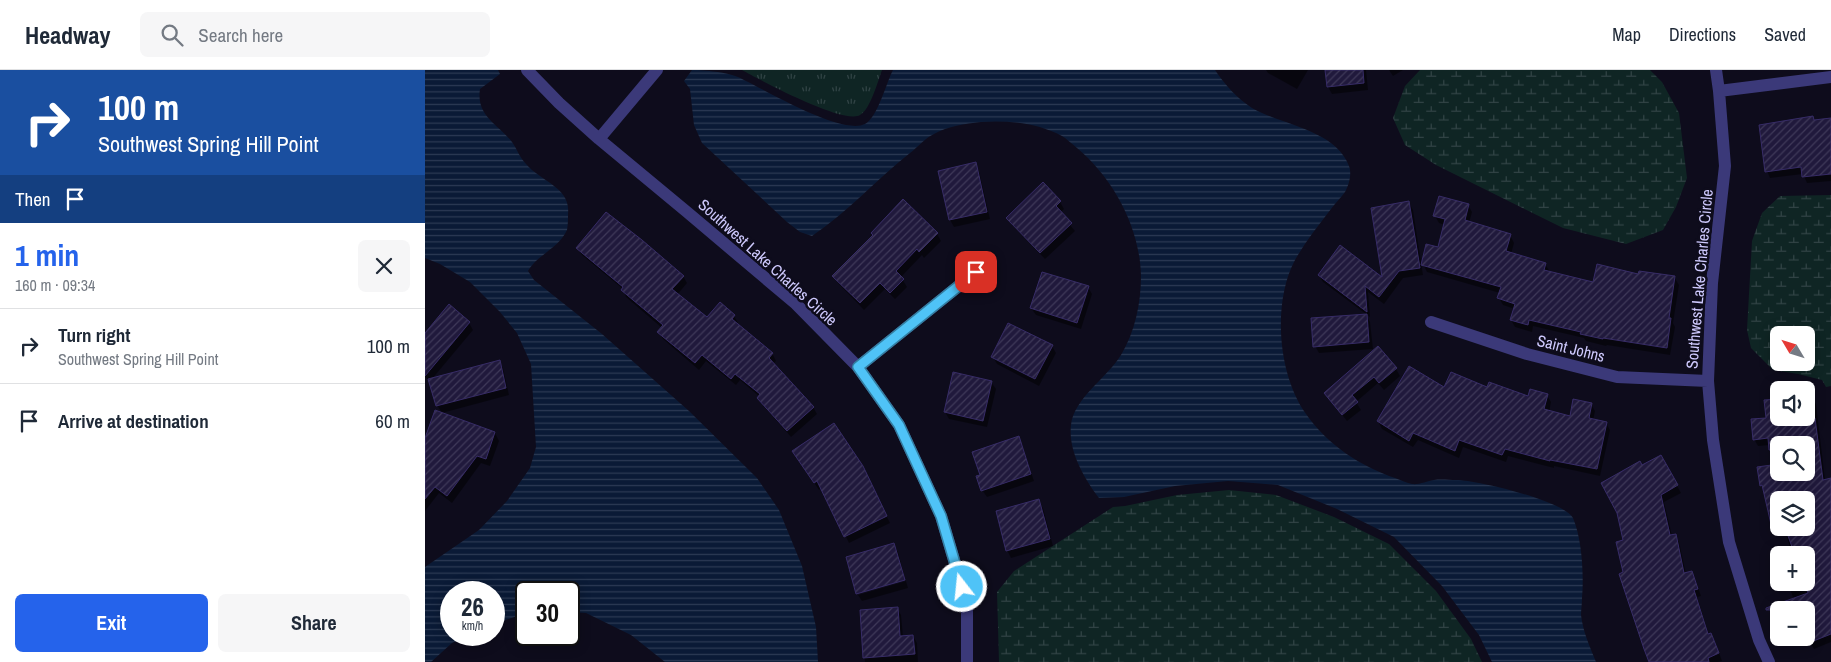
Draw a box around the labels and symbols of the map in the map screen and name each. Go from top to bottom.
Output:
street label: Southwest Lake Charles Circle [1680,188,1718,370]
street label: Southwest Lake Charles Circle [694,194,842,330]
pin [955,251,997,293]
north arrow [1770,326,1815,371]
street label: Saint Johns [1535,329,1607,367]
position arrow [935,560,987,612]
speed limit sign: 30 [515,581,580,646]

